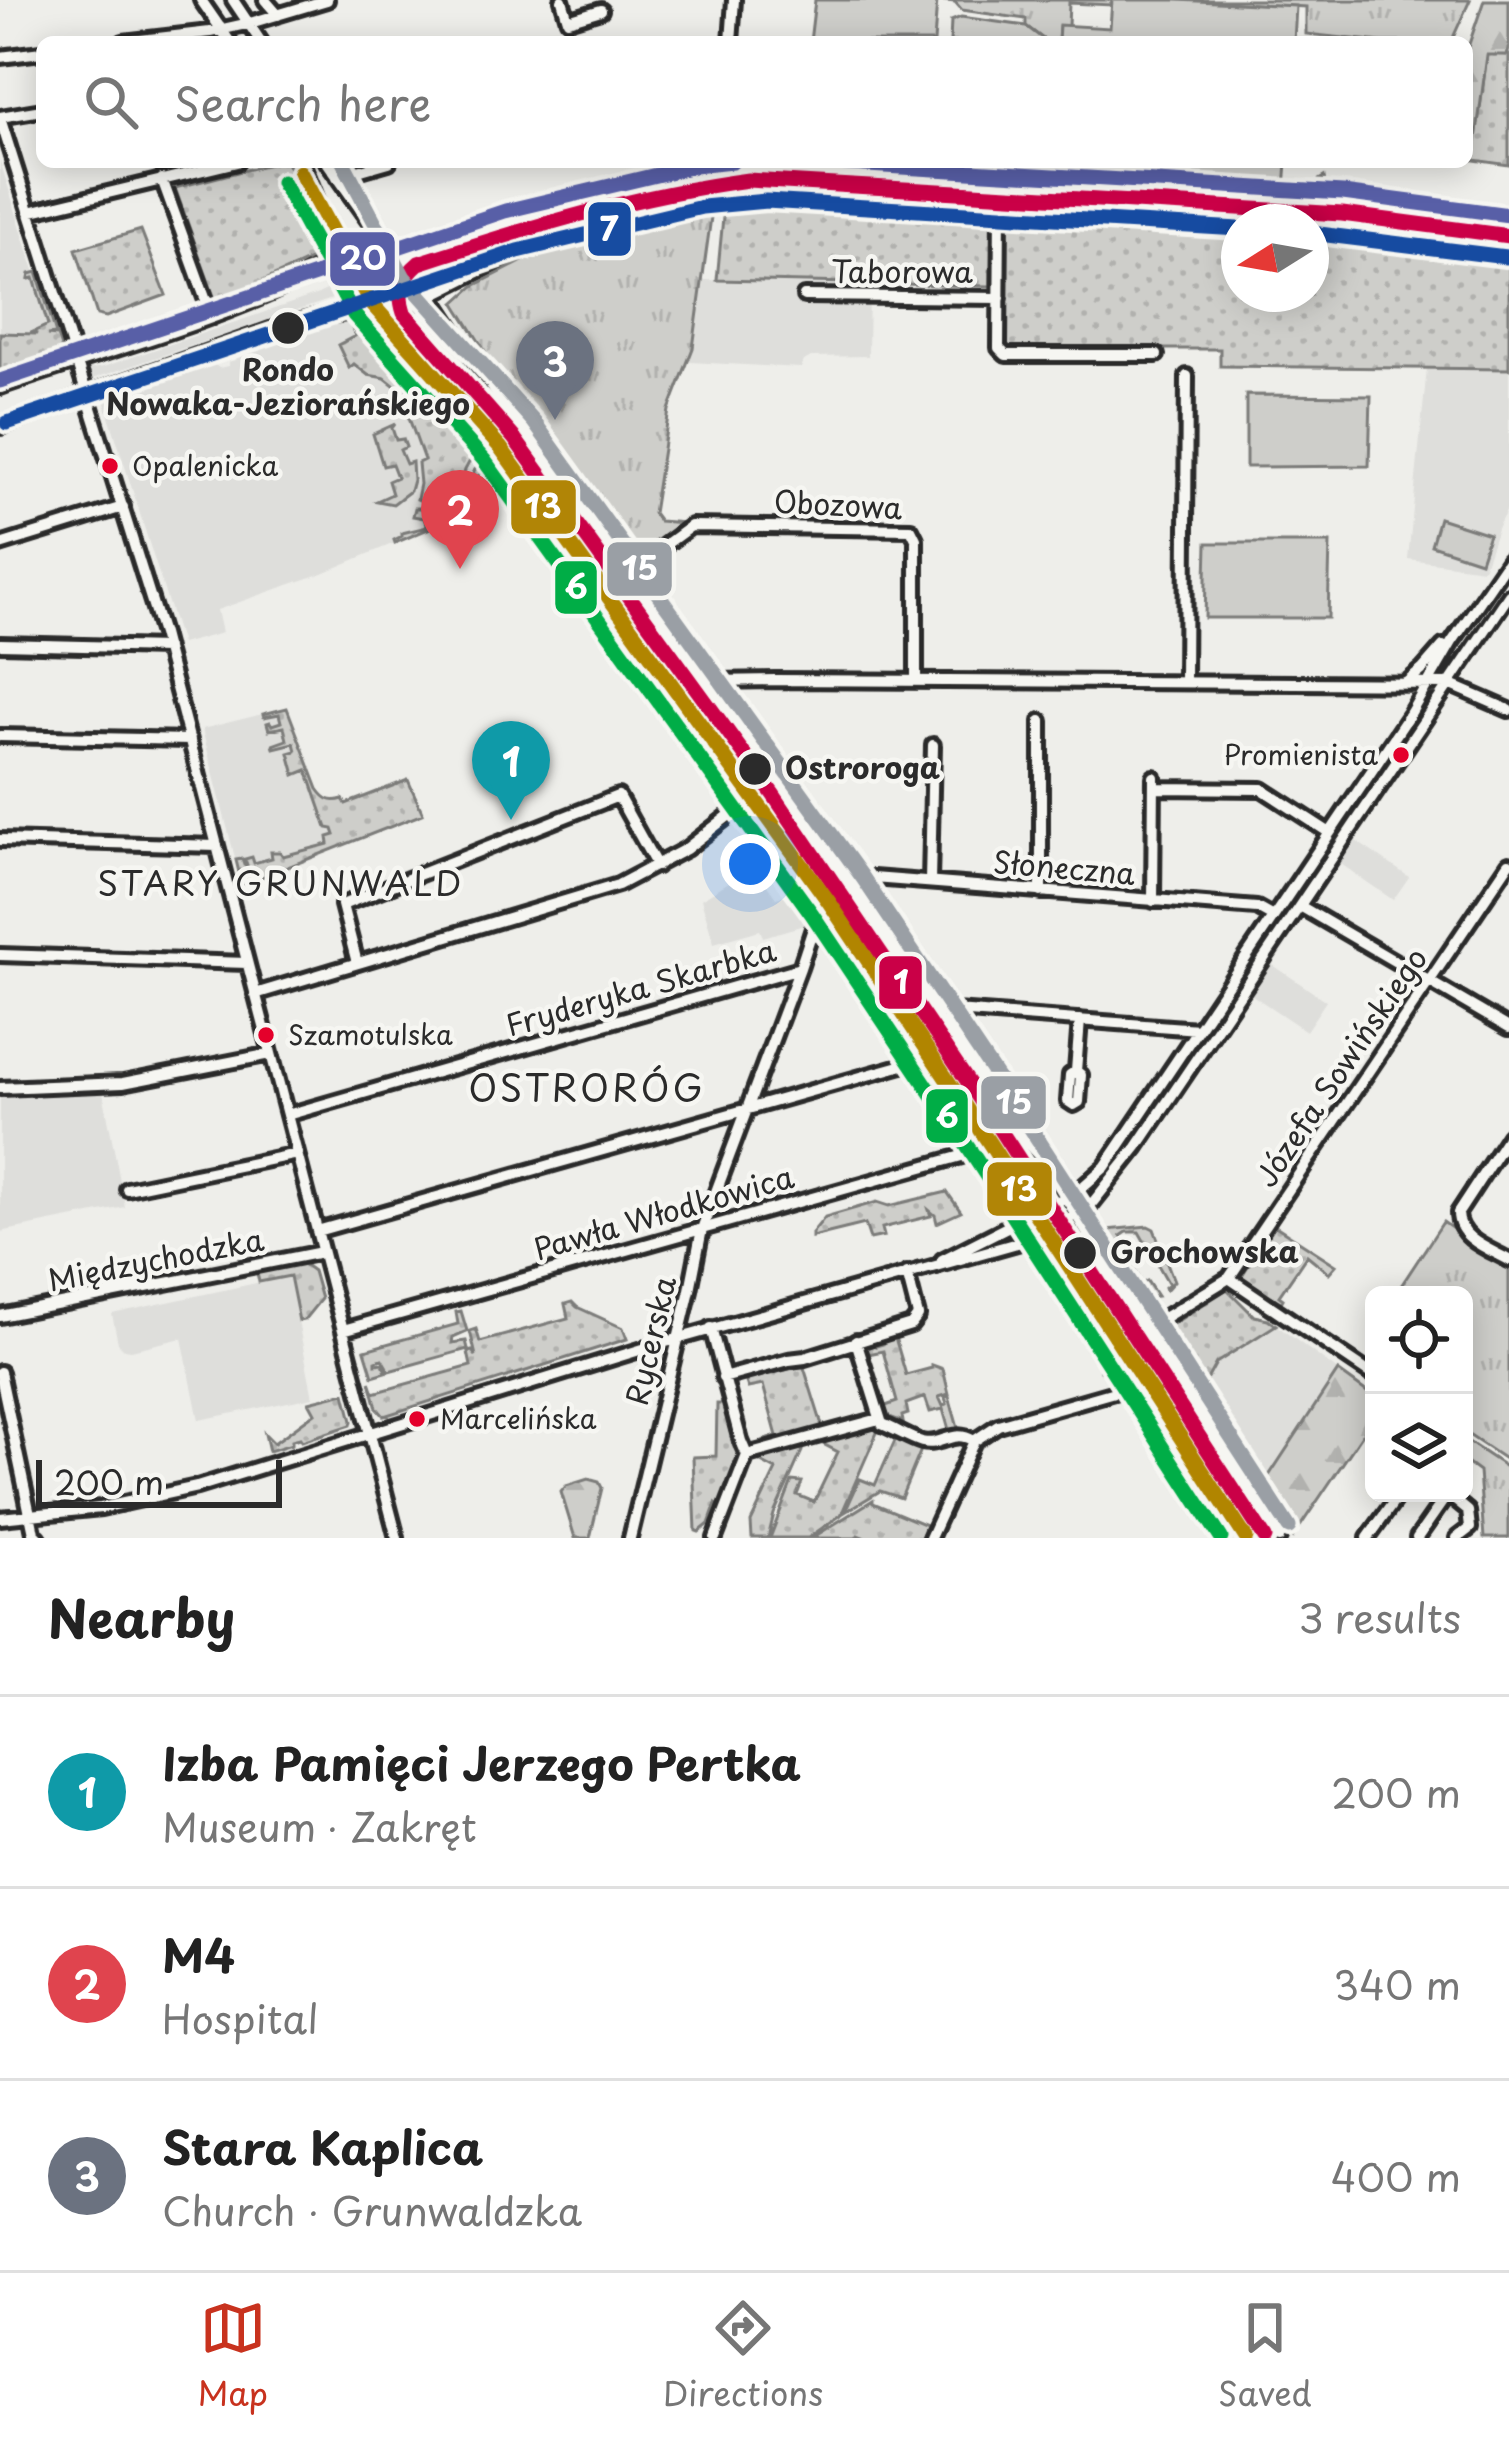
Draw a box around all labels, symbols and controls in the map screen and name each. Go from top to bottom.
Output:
search box [36,36,1473,168]
text: Search here [174,68,431,136]
icon: search [78,69,144,135]
line badge: 7 [586,200,633,258]
text: 7 [600,202,619,252]
north arrow [1221,204,1329,312]
line badge: 20 [328,230,397,288]
text: 20 [339,231,387,281]
street label: Taborowa [831,248,973,293]
marker: Rondo Nowaka-Jeziorańskiego [269,309,307,347]
pin: 3 [516,321,594,420]
place label: Rondo Nowaka-Jeziorańskiego [106,346,470,425]
place label: Opalenicka [132,444,278,485]
marker: Opalenicka [99,455,121,477]
pin: 2 [421,470,499,569]
line badge: 13 [509,478,578,536]
street label: Obozowa [773,478,904,529]
text: 13 [524,479,562,529]
line badge: 15 [605,540,674,598]
text: 15 [622,541,658,591]
line badge: 6 [553,559,599,616]
text: 6 [564,560,588,610]
pin: 1 [472,721,550,820]
place label: Promienista [1224,733,1378,774]
place label: Ostroroga [785,744,941,789]
marker: Promienista [1390,744,1412,766]
marker: Ostroroga [736,750,774,788]
your location [720,834,780,894]
street label: Słoneczna [991,838,1137,895]
district label: STARY GRUNWALD [98,857,464,907]
street label: Fryderyka Skarbka [500,926,781,1047]
street label: Józefa Sowińskiego [1243,938,1437,1195]
line badge: 1 [877,954,924,1011]
text: 1 [893,955,909,1005]
place label: Szamotulska [288,1013,453,1054]
marker: Szamotulska [255,1024,277,1046]
district label: OSTRORÓG [468,1060,706,1114]
line badge: 15 [979,1074,1048,1131]
text: 15 [996,1075,1032,1125]
line badge: 6 [924,1087,970,1145]
text: 6 [935,1089,959,1139]
street label: Pawła Włodkowica [528,1153,799,1270]
line badge: 13 [985,1160,1054,1218]
text: 13 [1000,1162,1038,1212]
street label: Międzychodzka [44,1216,268,1302]
place label: Grochowska [1110,1228,1300,1273]
marker: Grochowska [1061,1234,1099,1272]
street label: Rycerska [613,1271,686,1410]
map controls [1365,1286,1473,1502]
button: locate [1365,1286,1473,1394]
button: layers [1365,1394,1473,1502]
place label: Marcelińska [440,1397,597,1438]
marker: Marcelińska [406,1408,428,1430]
scale bar [36,1454,282,1507]
text: 200 m [54,1456,164,1506]
text: Nearby [48,1578,235,1655]
text: 3 results [1298,1587,1461,1646]
text: Izba Pamięci Jerzego Pertka [162,1728,801,1796]
text: 1 [78,1762,96,1821]
text: 200 m [1331,1762,1461,1821]
text: Museum · Zakręt [162,1796,477,1855]
text: M4 [162,1920,235,1988]
text: 2 [73,1954,101,2013]
text: 340 m [1333,1954,1461,2013]
text: Hospital [162,1988,319,2047]
text: Stara Kaplica [162,2112,483,2180]
text: 3 [74,2146,100,2205]
text: 400 m [1331,2146,1461,2205]
text: Church · Grunwaldzka [162,2180,582,2239]
tab: Map [197,2295,268,2417]
tab: Directions [663,2295,823,2417]
tab: Saved [1218,2295,1312,2417]

